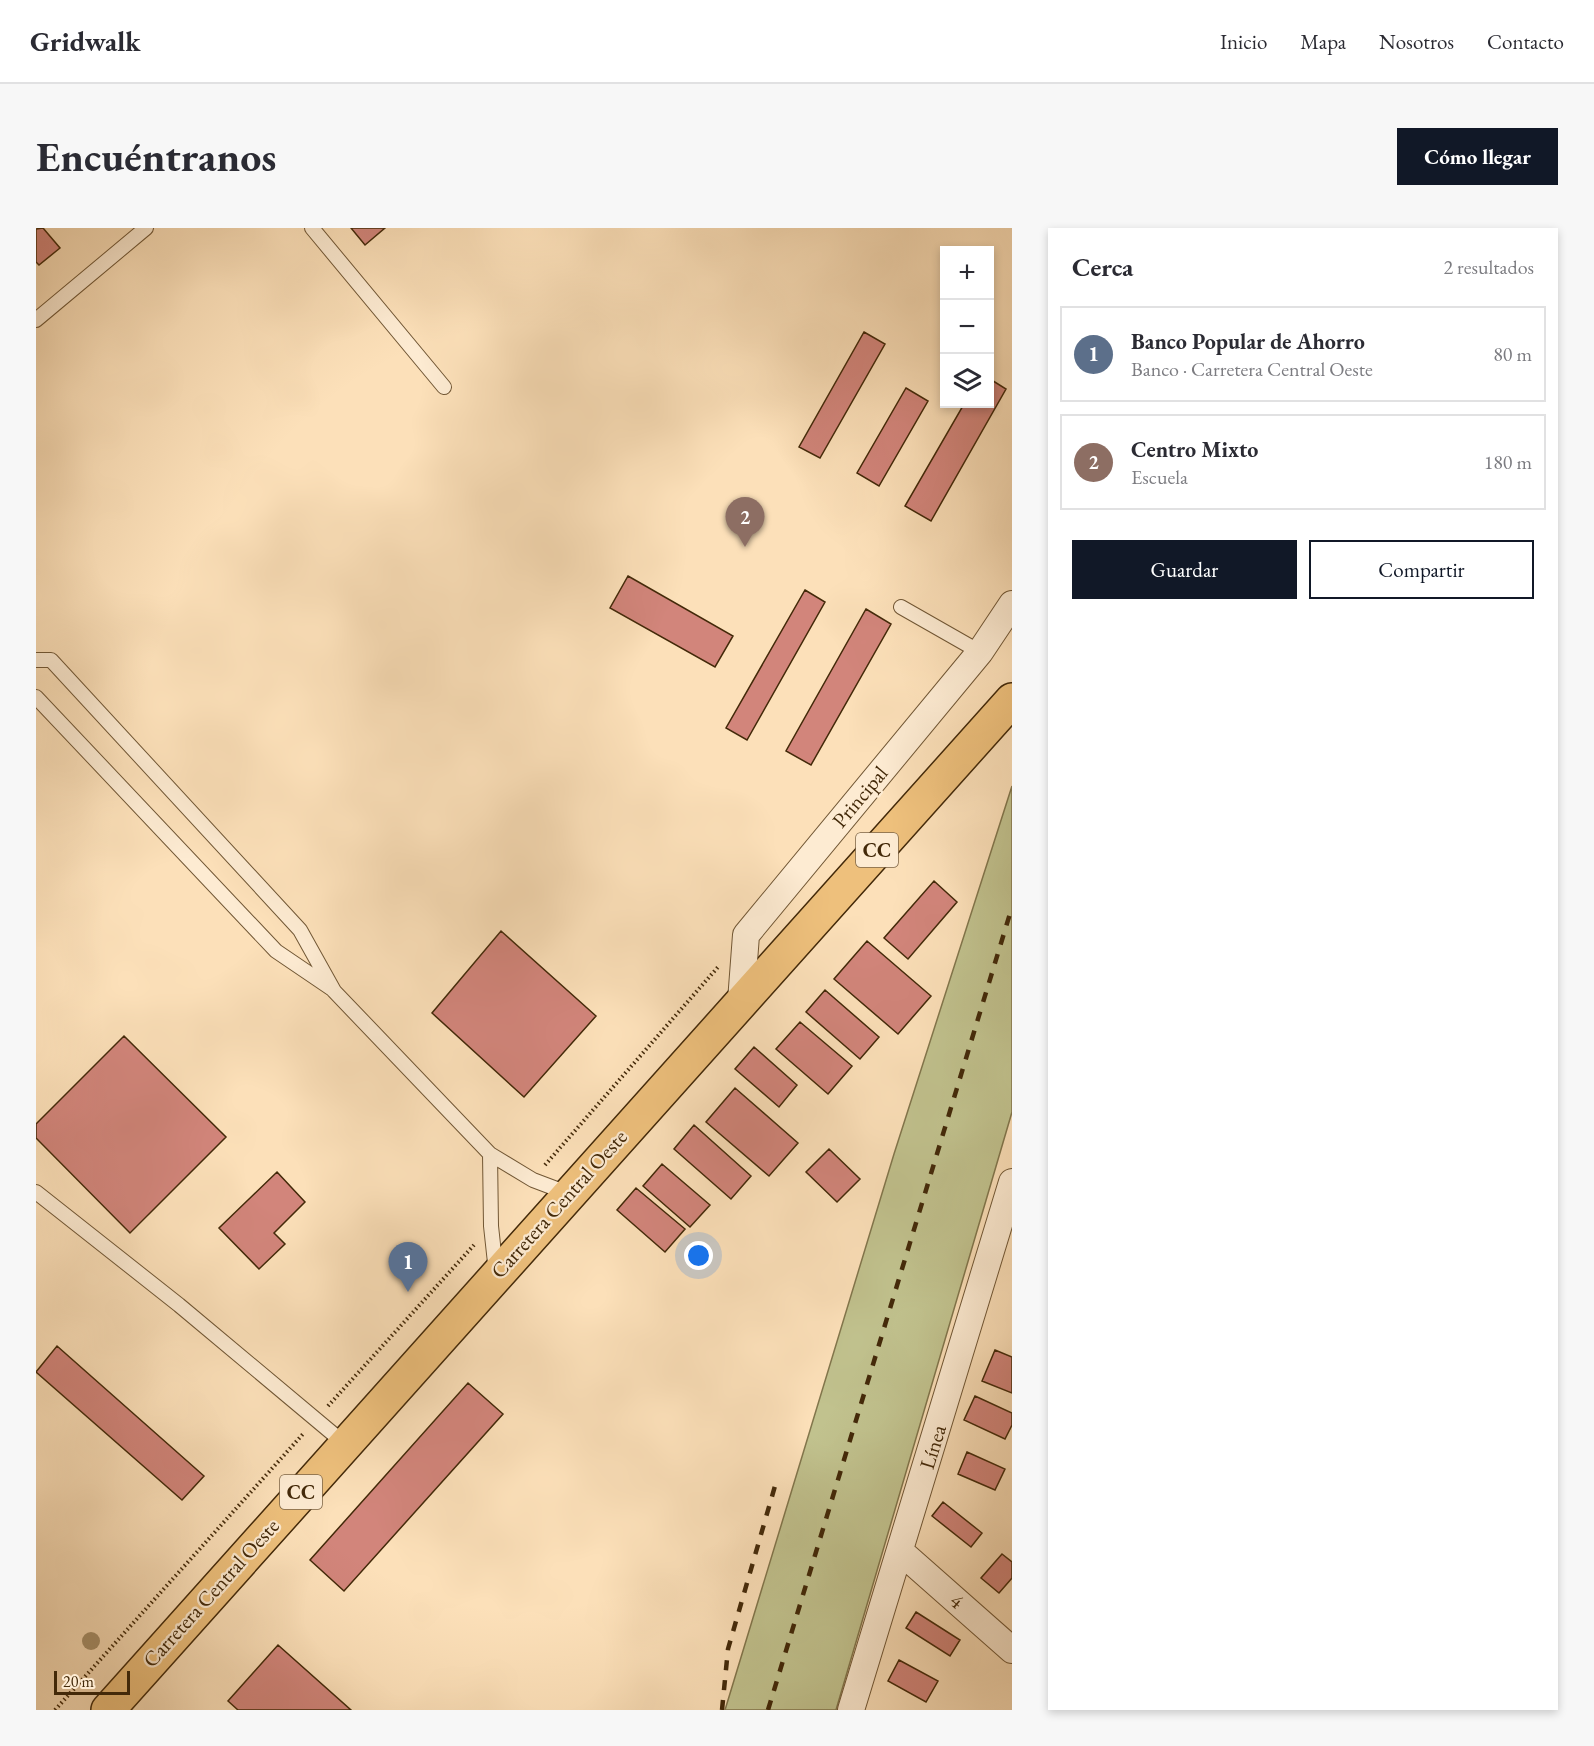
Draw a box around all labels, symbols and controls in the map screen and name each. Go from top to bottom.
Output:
text: Gridwalk [30,23,141,59]
text: Inicio [1220,28,1267,55]
text: Mapa [1300,28,1346,55]
text: Nosotros [1379,28,1454,55]
text: Contacto [1487,28,1564,55]
button: Cómo llegar [1397,128,1558,185]
text: Encuéntranos [36,129,276,184]
map controls [940,246,994,408]
button: + [940,246,994,300]
text: Cerca [1072,250,1133,284]
text: 2 resultados [1443,254,1534,280]
button: − [940,300,994,354]
text: Banco Popular de Ahorro [1131,327,1365,356]
text: 1 [1088,341,1099,367]
text: 80 m [1493,341,1532,367]
button: layers [940,354,994,408]
text: Banco · Carretera Central Oeste [1131,356,1373,382]
text: Centro Mixto [1131,435,1258,464]
text: 2 [1088,449,1099,475]
text: 180 m [1484,449,1532,475]
text: Escuela [1131,464,1188,490]
pin: 2 [726,498,764,547]
button: Guardar [1072,540,1297,599]
button: Compartir [1309,540,1534,599]
street label: Principal [826,760,893,833]
road number: CC [856,833,898,867]
street label: Carretera Central Oeste [485,1124,633,1284]
your location [684,1241,713,1270]
pin: 1 [388,1242,428,1292]
street label: Línea [913,1421,952,1472]
road number: CC [280,1475,322,1509]
street label: Carretera Central Oeste [137,1513,285,1673]
street label: 4 [945,1587,971,1615]
scale bar [54,1668,130,1696]
text: 20 m [63,1671,94,1692]

